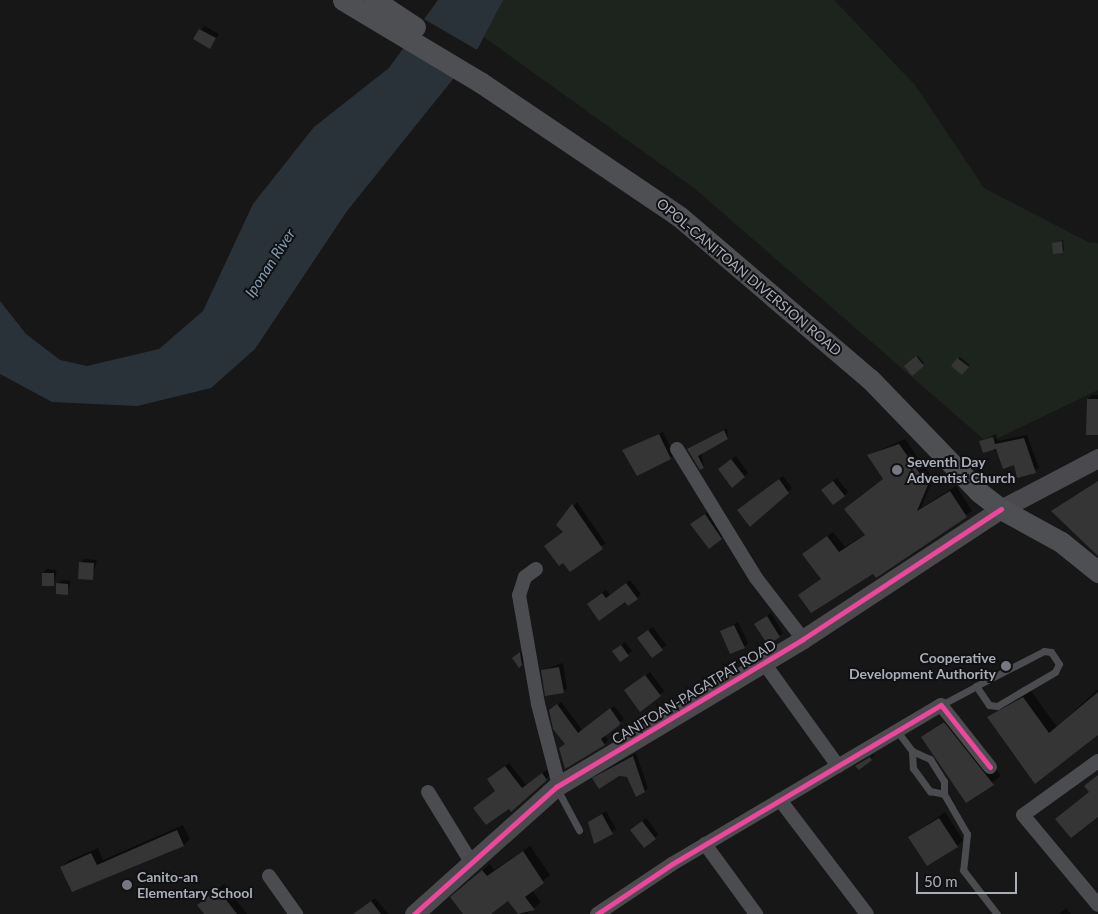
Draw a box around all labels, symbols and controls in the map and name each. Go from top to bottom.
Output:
street label: OPOL-CANITOAN DIVERSION ROAD [653,195,845,359]
water label: Iponan River [241,225,299,301]
place label: Seventh Day Adventist Church [907,454,1015,487]
marker: Seventh Day Adventist Church [891,464,903,476]
street label: CANITOAN-PAGATPAT ROAD [609,636,779,748]
place label: Cooperative Development Authority [848,650,996,682]
marker: Cooperative Development Authority [1000,660,1012,672]
scale bar [918,862,1019,894]
place label: Canito-an Elementary School [137,869,253,902]
text: 50 m [924,872,958,890]
marker: Canito-an Elementary School [121,879,133,891]

